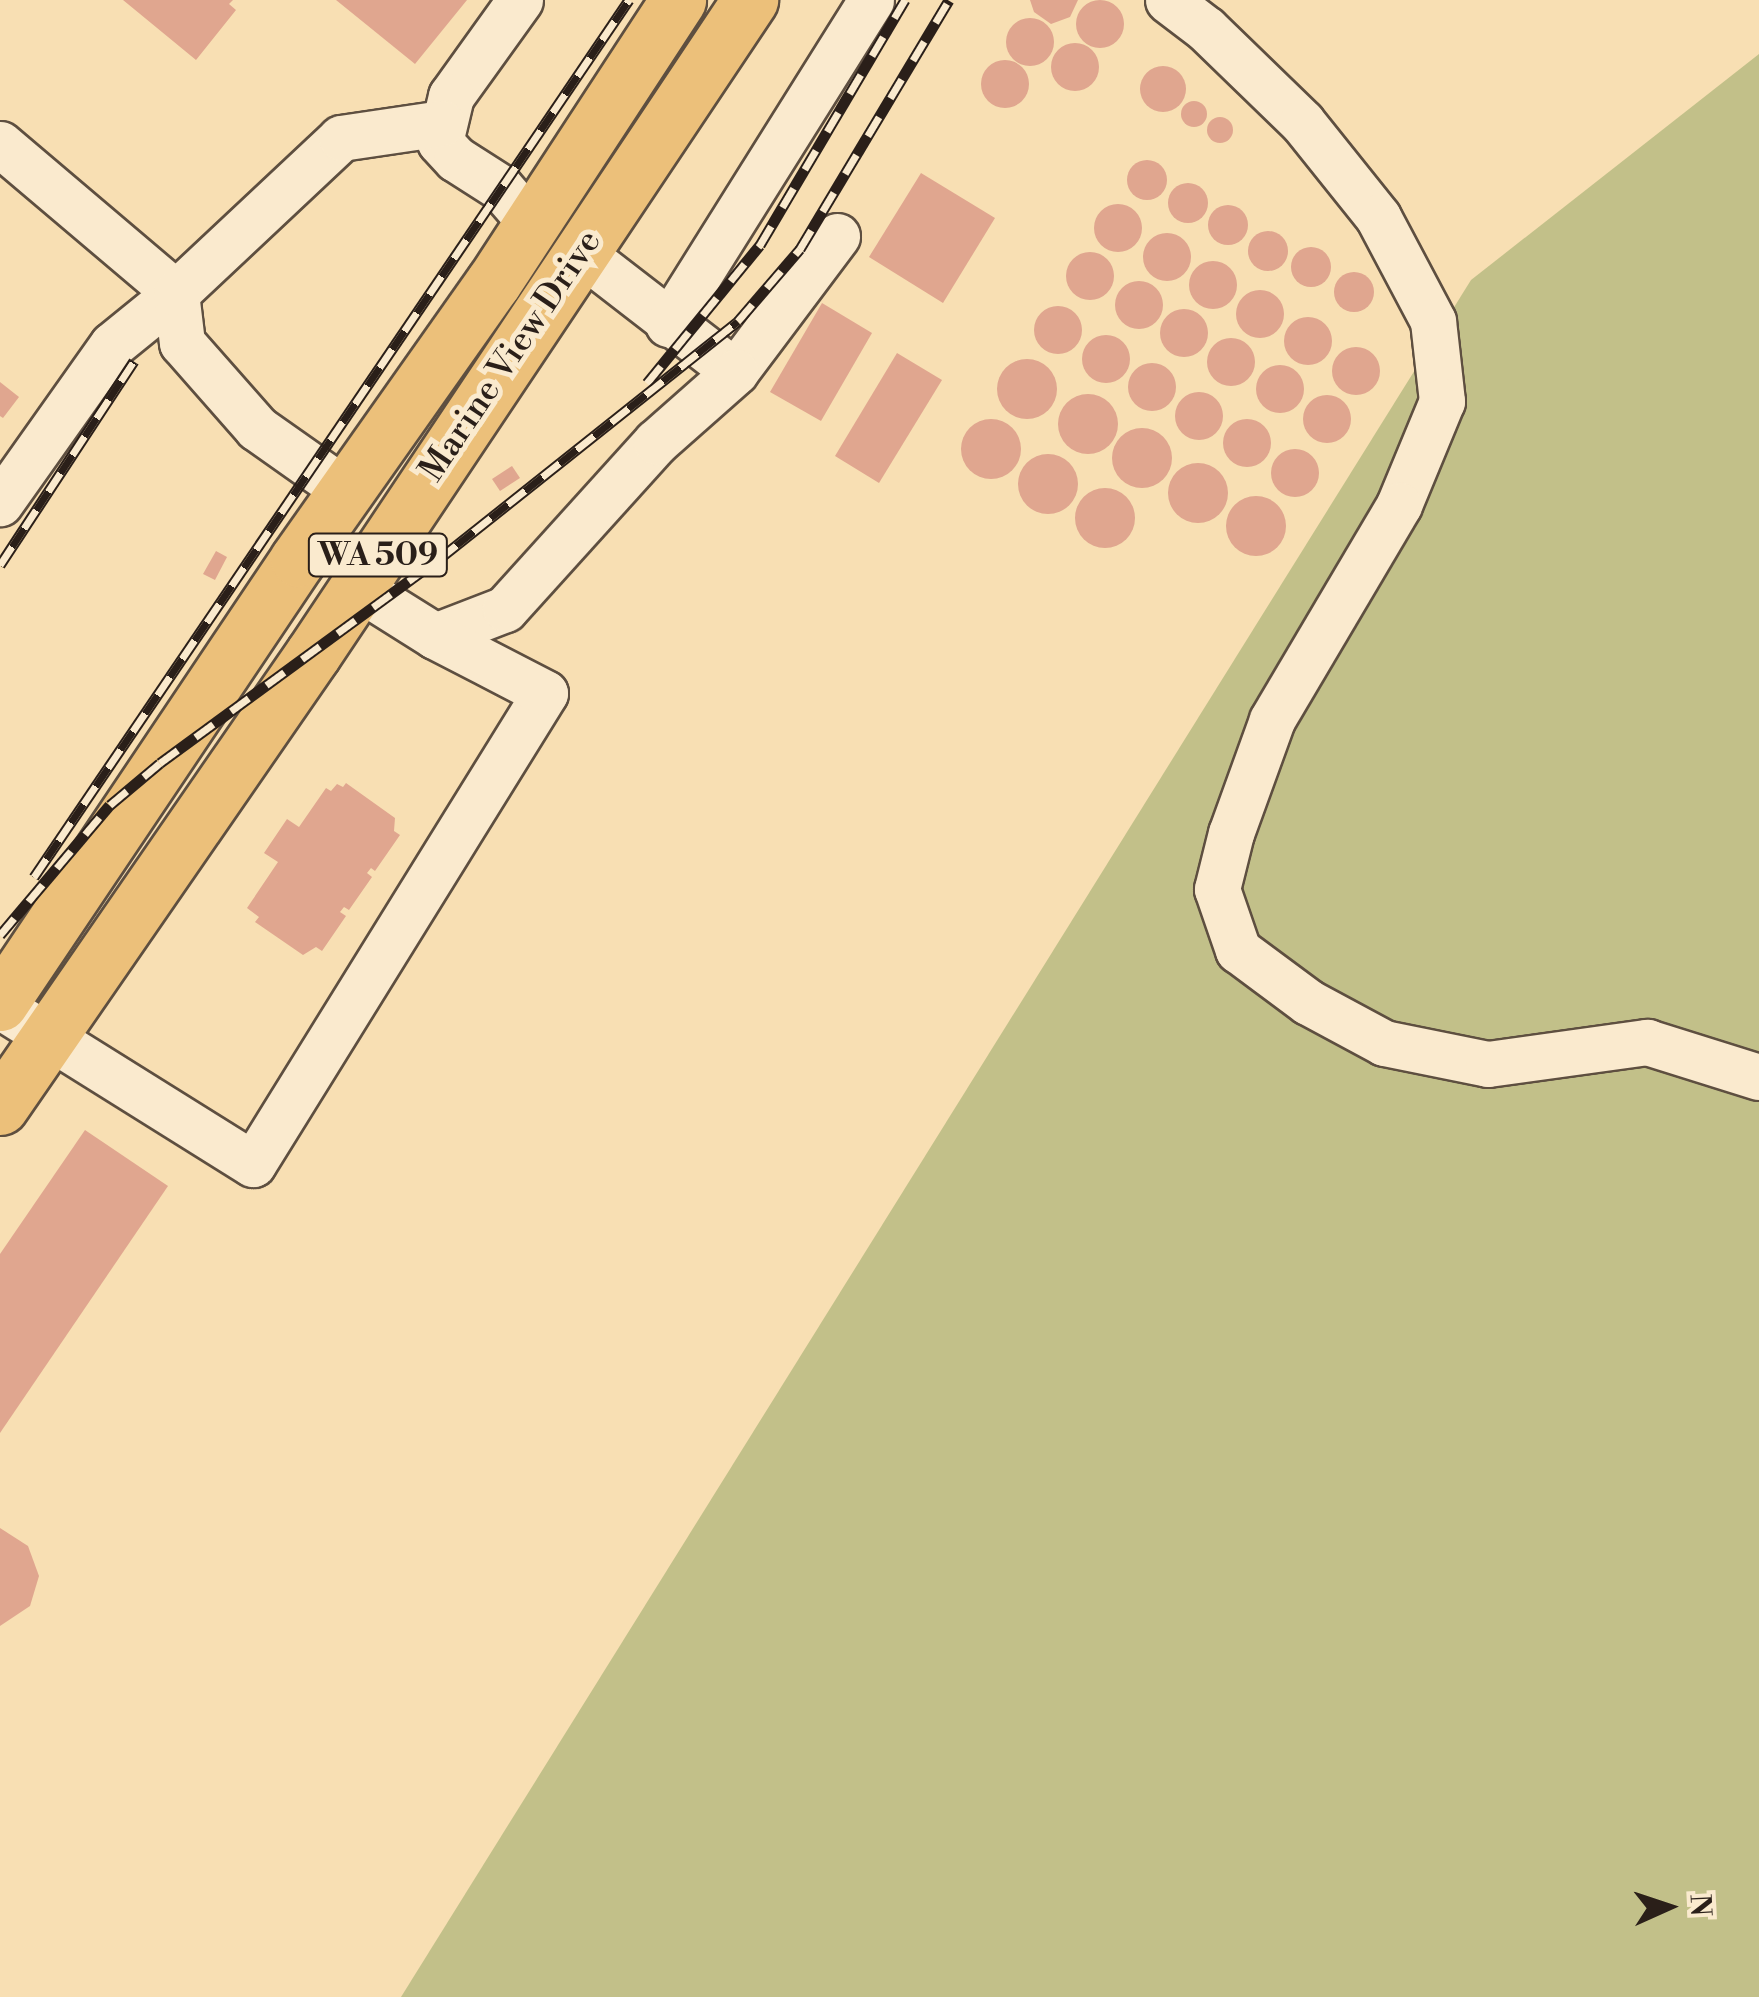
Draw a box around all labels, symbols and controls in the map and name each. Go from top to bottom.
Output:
street label: Marine View Drive [411,222,611,490]
road number: WA 509 [306,528,450,582]
north arrow [1619,1857,1719,1957]
text: N [1681,1893,1718,1917]

